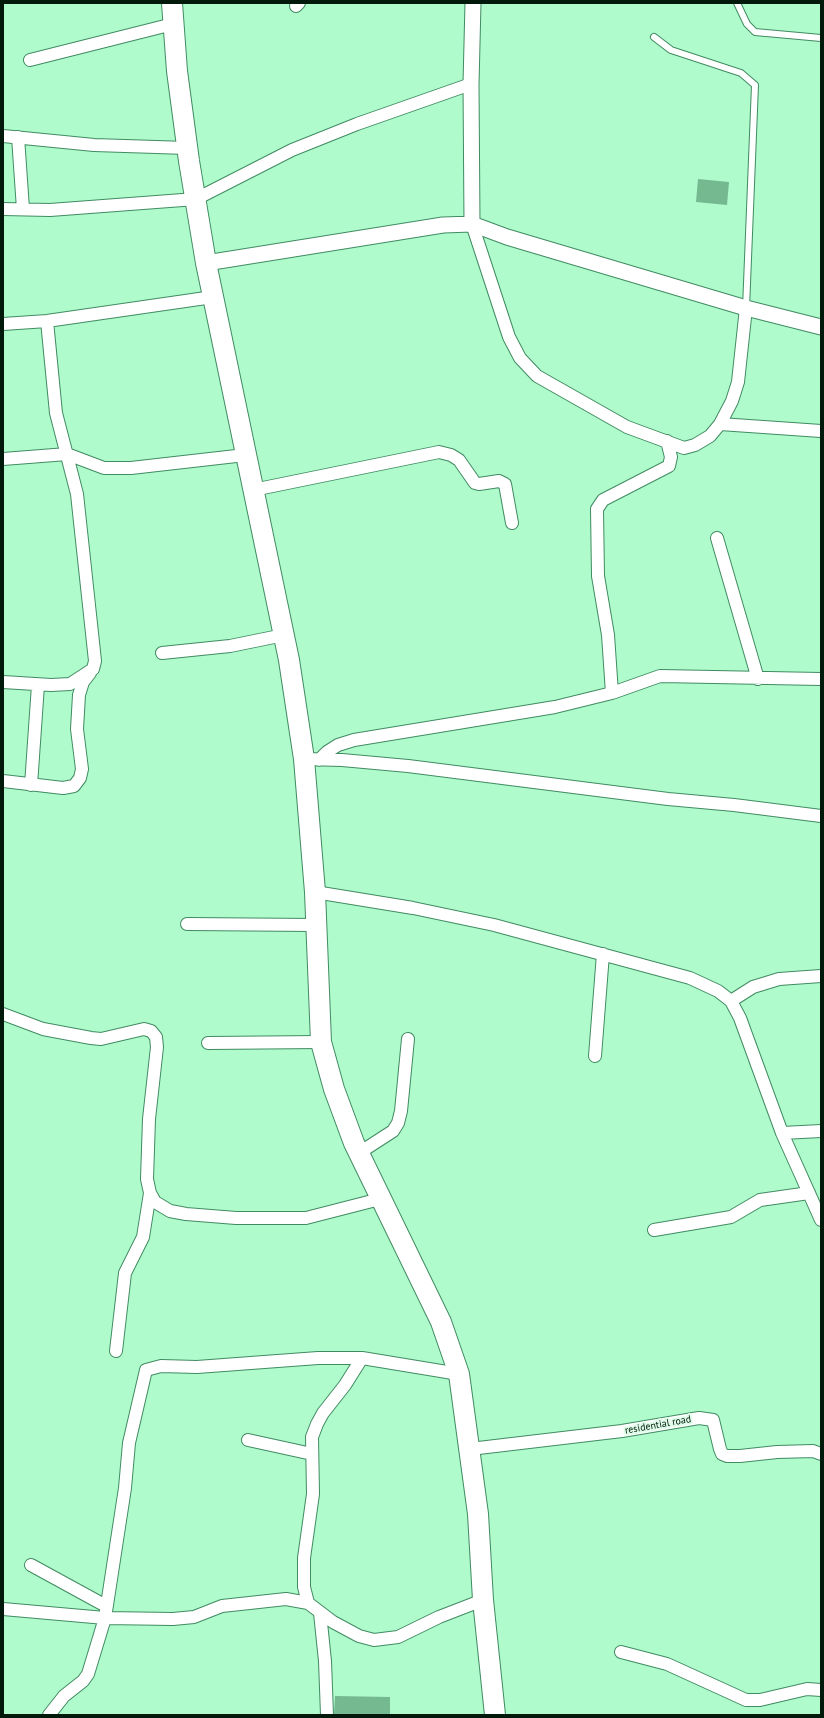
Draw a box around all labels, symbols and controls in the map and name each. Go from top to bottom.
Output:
street label: residential road [624,1413,692,1437]

